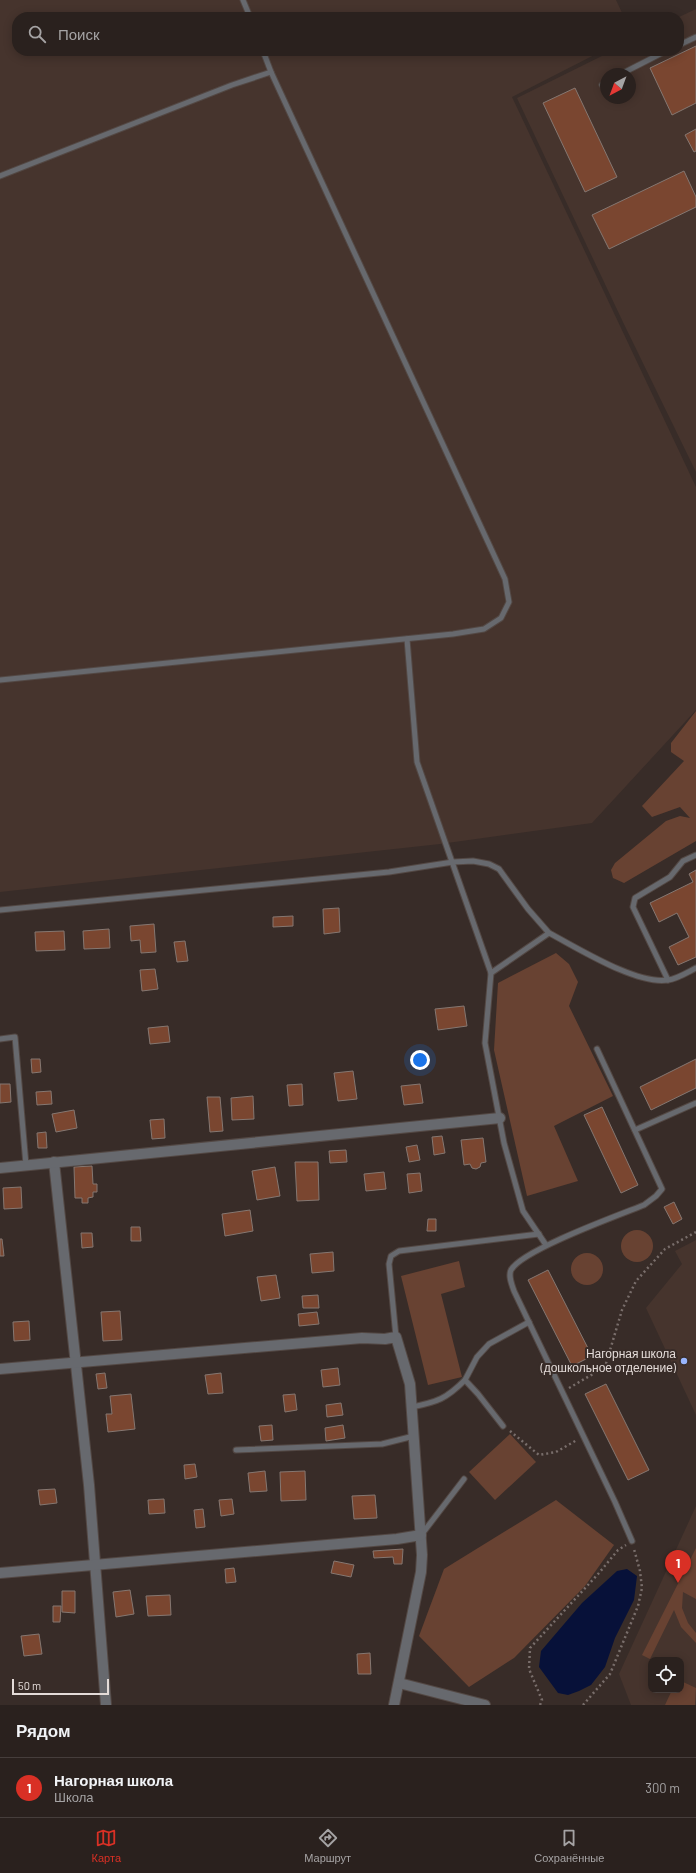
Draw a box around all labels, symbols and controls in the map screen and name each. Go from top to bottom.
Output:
search box [12,12,684,56]
icon: search [26,23,48,45]
text: Поиск [58,25,100,43]
north arrow [600,68,636,104]
your location [410,1050,430,1070]
place label: Нагорная школа (дошкольное отделение) [540,1346,677,1375]
marker: Нагорная школа (дошкольное отделение) [679,1356,689,1366]
pin: 1 [665,1550,691,1583]
map controls [648,1657,684,1693]
button: locate [648,1657,684,1693]
scale bar [12,1677,109,1696]
text: 50 m [18,1679,41,1692]
text: Рядом [16,1720,71,1740]
text: Нагорная школа [54,1771,173,1789]
text: 1 [27,1780,31,1796]
text: 300 m [645,1780,680,1796]
text: Школа [54,1789,94,1805]
tab: Карта [92,1827,121,1864]
tab: Маршрут [304,1827,351,1864]
tab: Сохранённые [534,1827,604,1864]

